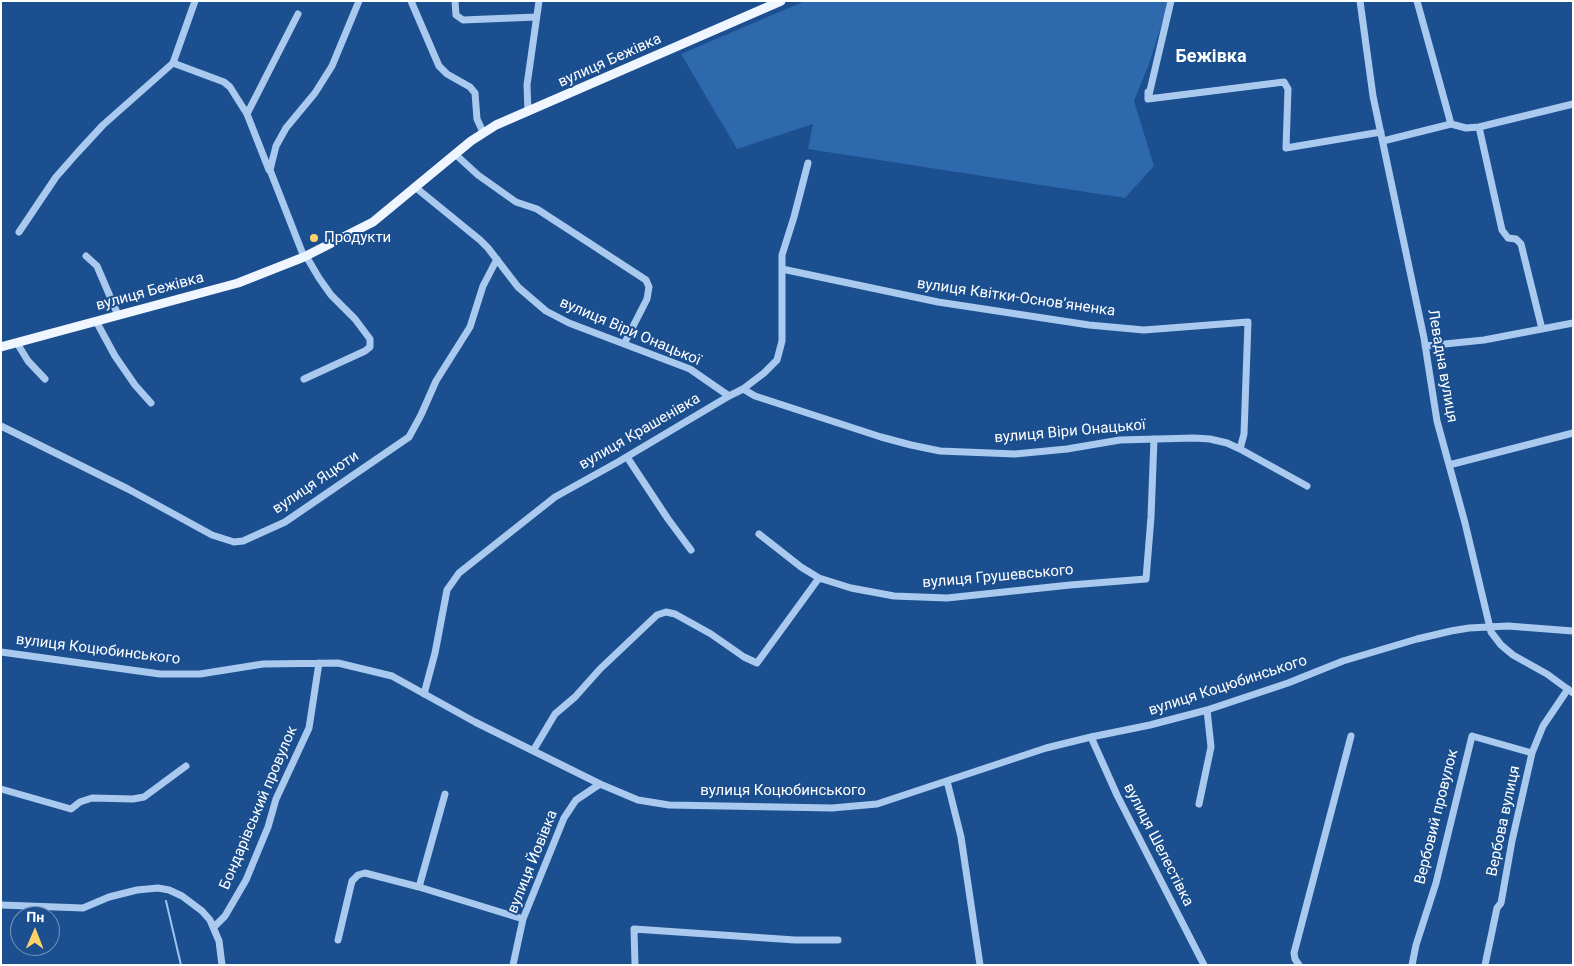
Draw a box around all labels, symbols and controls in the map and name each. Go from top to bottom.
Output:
street label: вулиця Бежівка [556,30,664,92]
district label: Бежівка [1175,46,1247,68]
place label: Продукти [324,229,391,247]
marker: Продукти [308,232,320,244]
street label: вулиця Бежівка [94,269,206,315]
street label: вулиця Квітки-Основʼяненка [916,275,1116,321]
street label: вулиця Віри Онацької [557,294,703,370]
street label: Левадна вулиця [1423,308,1461,424]
street label: вулиця Крашенівка [576,390,704,474]
street label: вулиця Віри Онацької [994,416,1146,448]
street label: вулиця Яцюти [269,448,363,518]
street label: вулиця Грушевського [922,561,1074,593]
street label: вулиця Коцюбинського [15,631,181,669]
street label: вулиця Коцюбинського [1147,652,1309,720]
street label: Бондарівський провулок [216,724,302,892]
street label: Вербовий провулок [1412,748,1462,886]
street label: Вербова вулиця [1483,764,1525,878]
street label: вулиця Шелестівка [1119,780,1197,910]
street label: вулиця Коцюбинського [700,782,866,800]
street label: вулиця Йовівка [504,808,562,916]
north arrow [10,906,60,956]
text: Пн [26,909,44,925]

